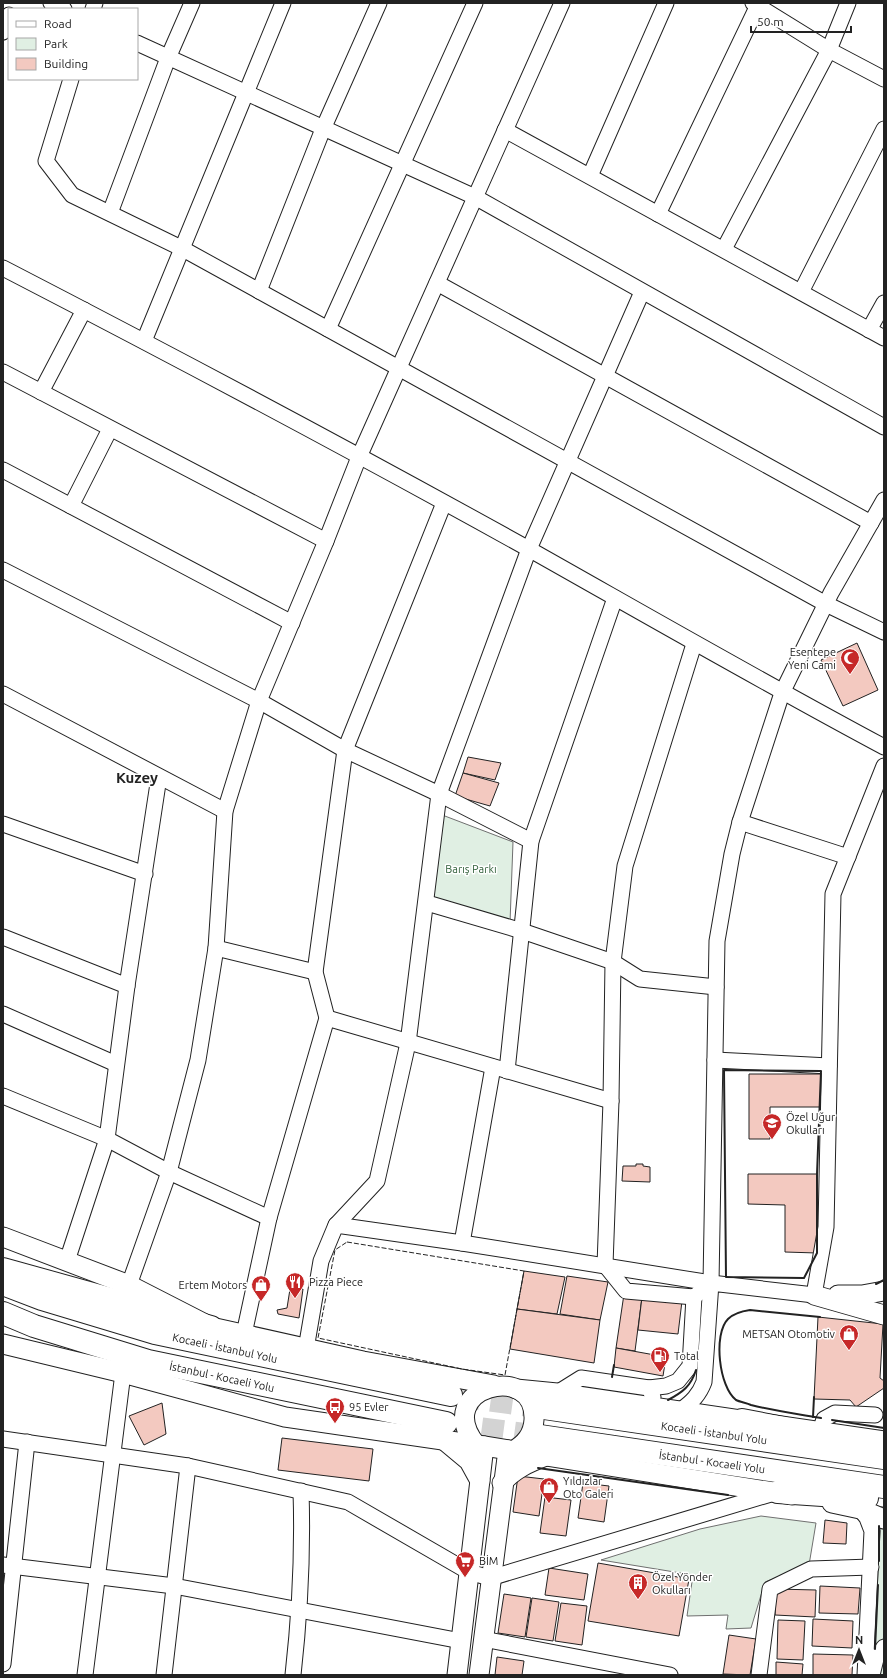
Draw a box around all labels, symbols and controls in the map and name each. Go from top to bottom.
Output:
legend [8,8,138,80]
scale bar [751,8,851,34]
text: 50 m [757,15,784,28]
text: Road [44,17,72,30]
text: Park [44,37,68,50]
text: Building [44,57,88,70]
place label: Esentepe Yeni Cami [788,646,836,671]
mosque icon: Esentepe Yeni Cami [839,647,861,675]
district label: Kuzey [116,769,158,786]
park label: Barış Parkı [445,863,497,875]
place label: Özel Uğur Okulları [786,1111,836,1136]
school or university icon: Özel Uğur Okulları [761,1112,783,1140]
restaurant icon: Pizza Piece [284,1271,306,1299]
shop icon: Ertem Motors [250,1274,272,1302]
place label: Pizza Piece [309,1276,363,1288]
place label: Ertem Motors [179,1279,247,1291]
shop icon: METSAN Otomotiv [838,1323,860,1351]
place label: METSAN Otomotiv [742,1328,836,1340]
street label: Kocaeli - İstanbul Yolu [171,1331,279,1365]
fuel station icon: Total [649,1345,671,1373]
place label: Total [674,1350,699,1362]
street label: İstanbul - Kocaeli Yolu [168,1360,276,1394]
bus stop icon: 95 Evler [324,1396,346,1424]
place label: 95 Evler [349,1401,389,1413]
street label: Kocaeli - İstanbul Yolu [660,1420,768,1446]
street label: İstanbul - Kocaeli Yolu [658,1449,766,1475]
place label: Yıldızlar Oto Galeri [563,1475,614,1500]
shop icon: Yıldızlar Oto Galeri [538,1476,560,1504]
supermarket icon: BİM [454,1550,476,1578]
place label: BİM [479,1555,498,1567]
place label: Özel Yönder Okulları [652,1571,713,1596]
building icon: Özel Yönder Okulları [627,1572,649,1600]
north arrow [839,1630,879,1670]
text: N [855,1634,863,1646]

